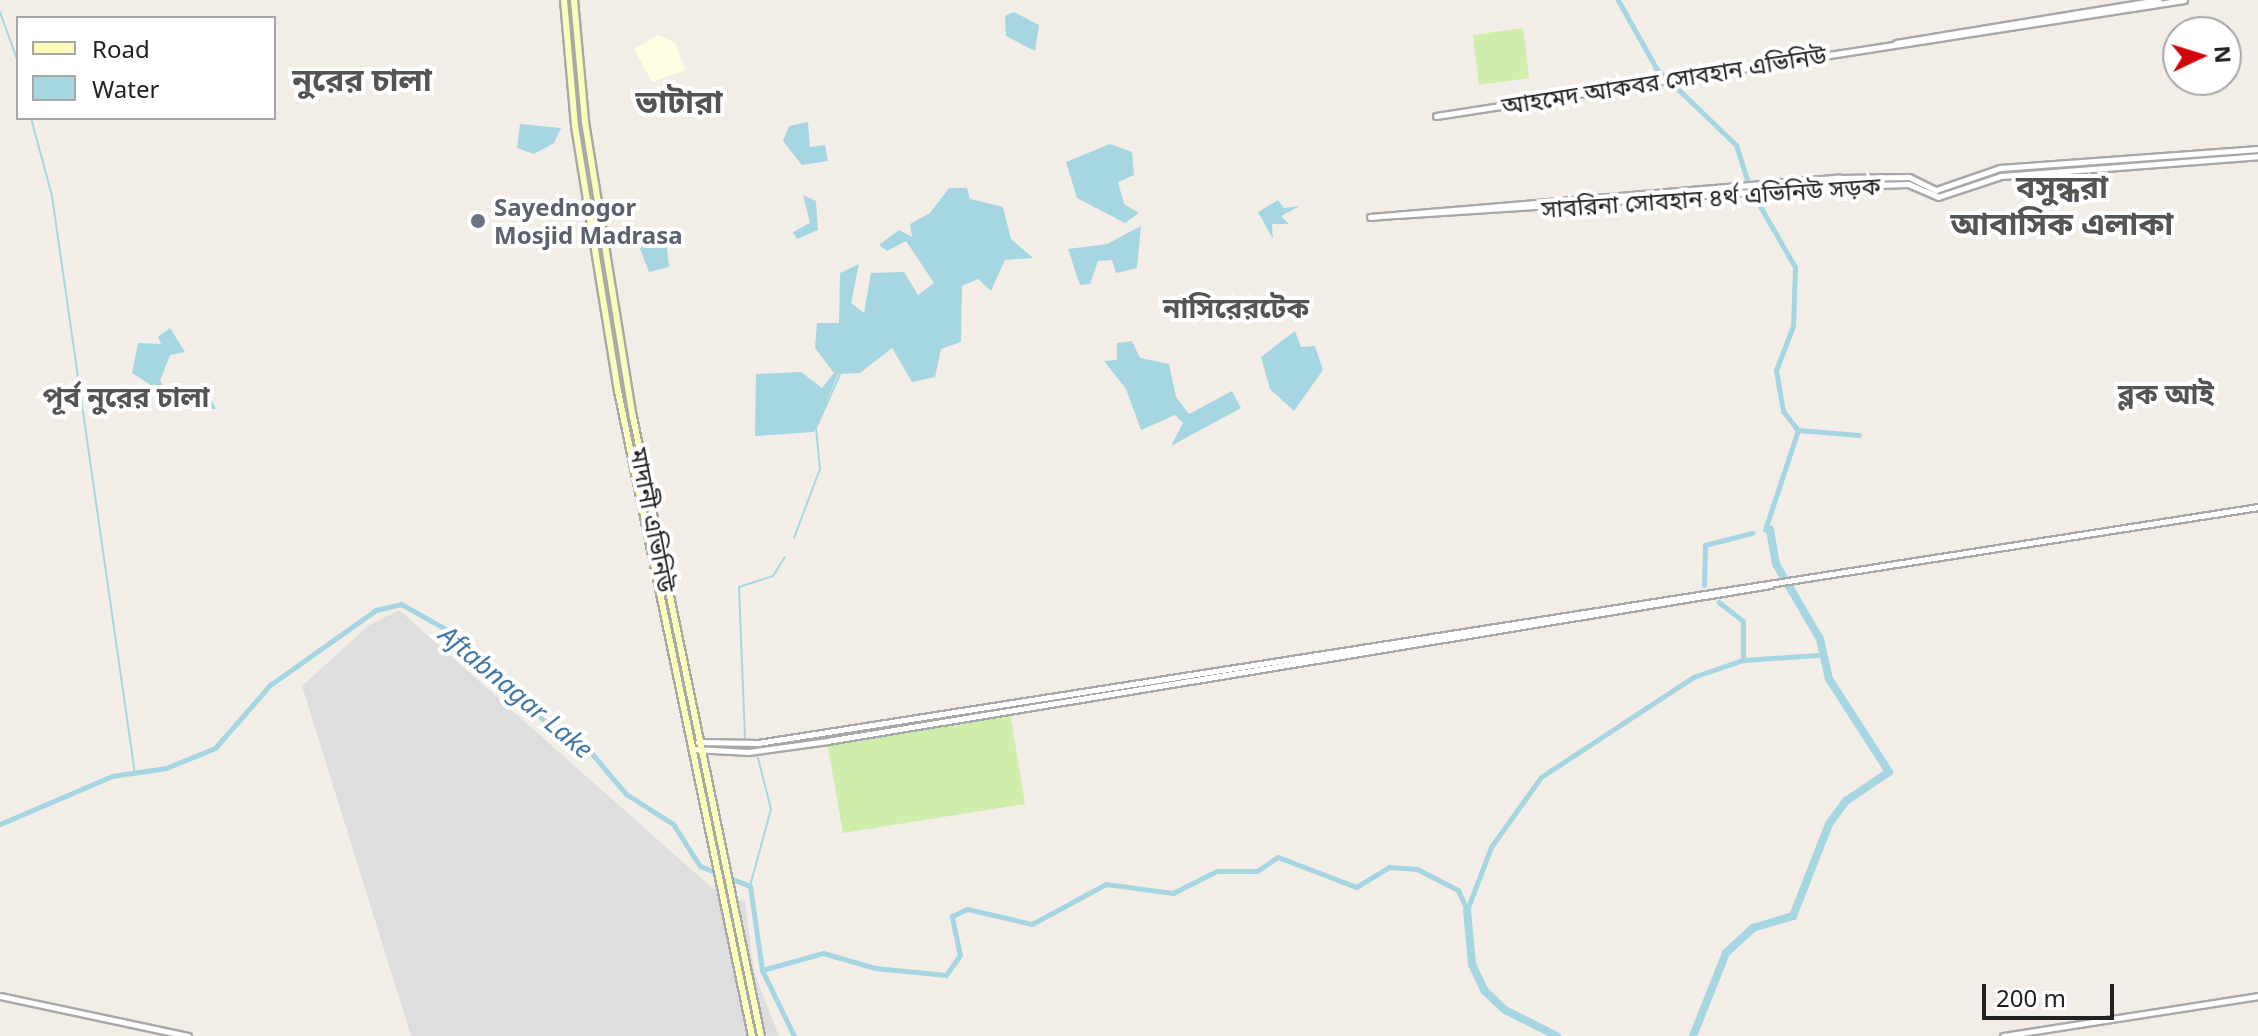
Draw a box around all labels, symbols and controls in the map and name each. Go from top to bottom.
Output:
legend [16,16,276,120]
north arrow [2162,16,2242,96]
text: Road [92,32,150,65]
street label: আহমেদ আকবর সোবহান এভিনিউ [1500,40,1828,120]
text: N [2208,44,2240,64]
district label: নুরের চালা [292,60,432,98]
text: Water [92,72,159,105]
district label: ভাটারা [636,82,722,120]
district label: বসুন্ধরা আবাসিক এলাকা [1951,168,2173,243]
street label: সাবরিনা সোবহান ৪র্থ এভিনিউ সড়ক [1540,171,1882,223]
place label: Sayednogor Mosjid Madrasa [494,193,683,249]
marker: Sayednogor Mosjid Madrasa [469,212,487,230]
district label: নাসিরেরটেক [1163,290,1309,324]
district label: ব্লক আই [2118,376,2214,410]
district label: পূর্ব নুরের চালা [42,379,210,413]
street label: মাদানী এভিনিউ [625,445,681,595]
water label: Aftabnagar Lake [433,619,599,765]
scale bar [1986,968,2118,1018]
text: 200 m [1996,981,2066,1014]

